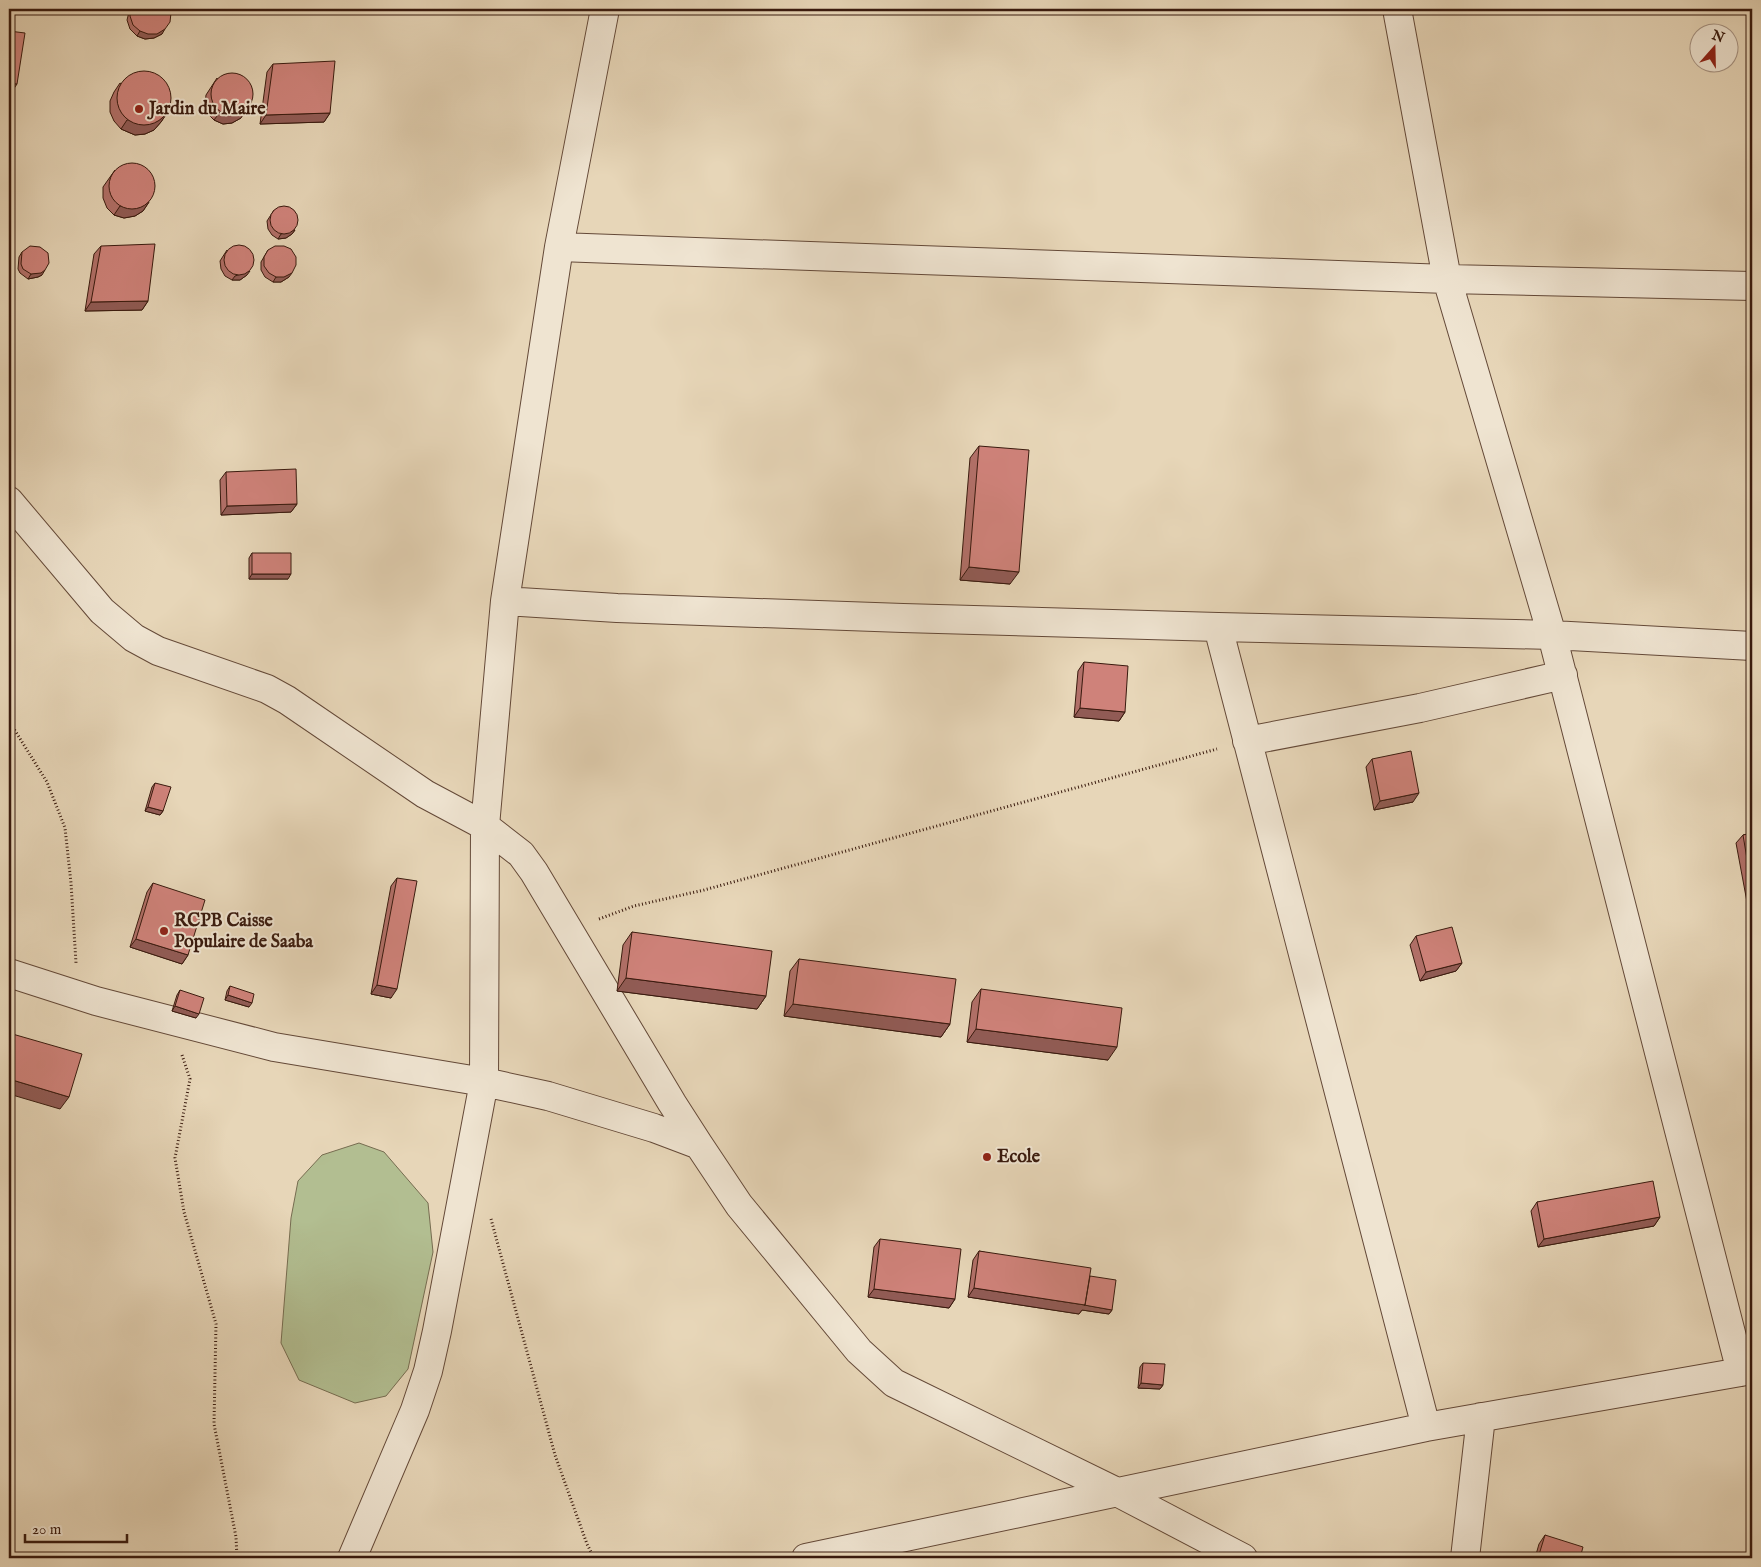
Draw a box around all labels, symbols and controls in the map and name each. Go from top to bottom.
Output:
north arrow [1688,22,1738,72]
text: N [1708,26,1727,47]
place label: Jardin du Maire [147,98,266,121]
marker: Jardin du Maire [133,103,145,115]
place label: RCPB Caisse Populaire de Saaba [174,910,314,954]
marker: RCPB Caisse Populaire de Saaba [158,925,170,937]
place label: Ecole [997,1146,1041,1169]
marker: Ecole [981,1151,993,1163]
scale bar [25,1512,128,1544]
text: 20 m [32,1520,62,1539]

